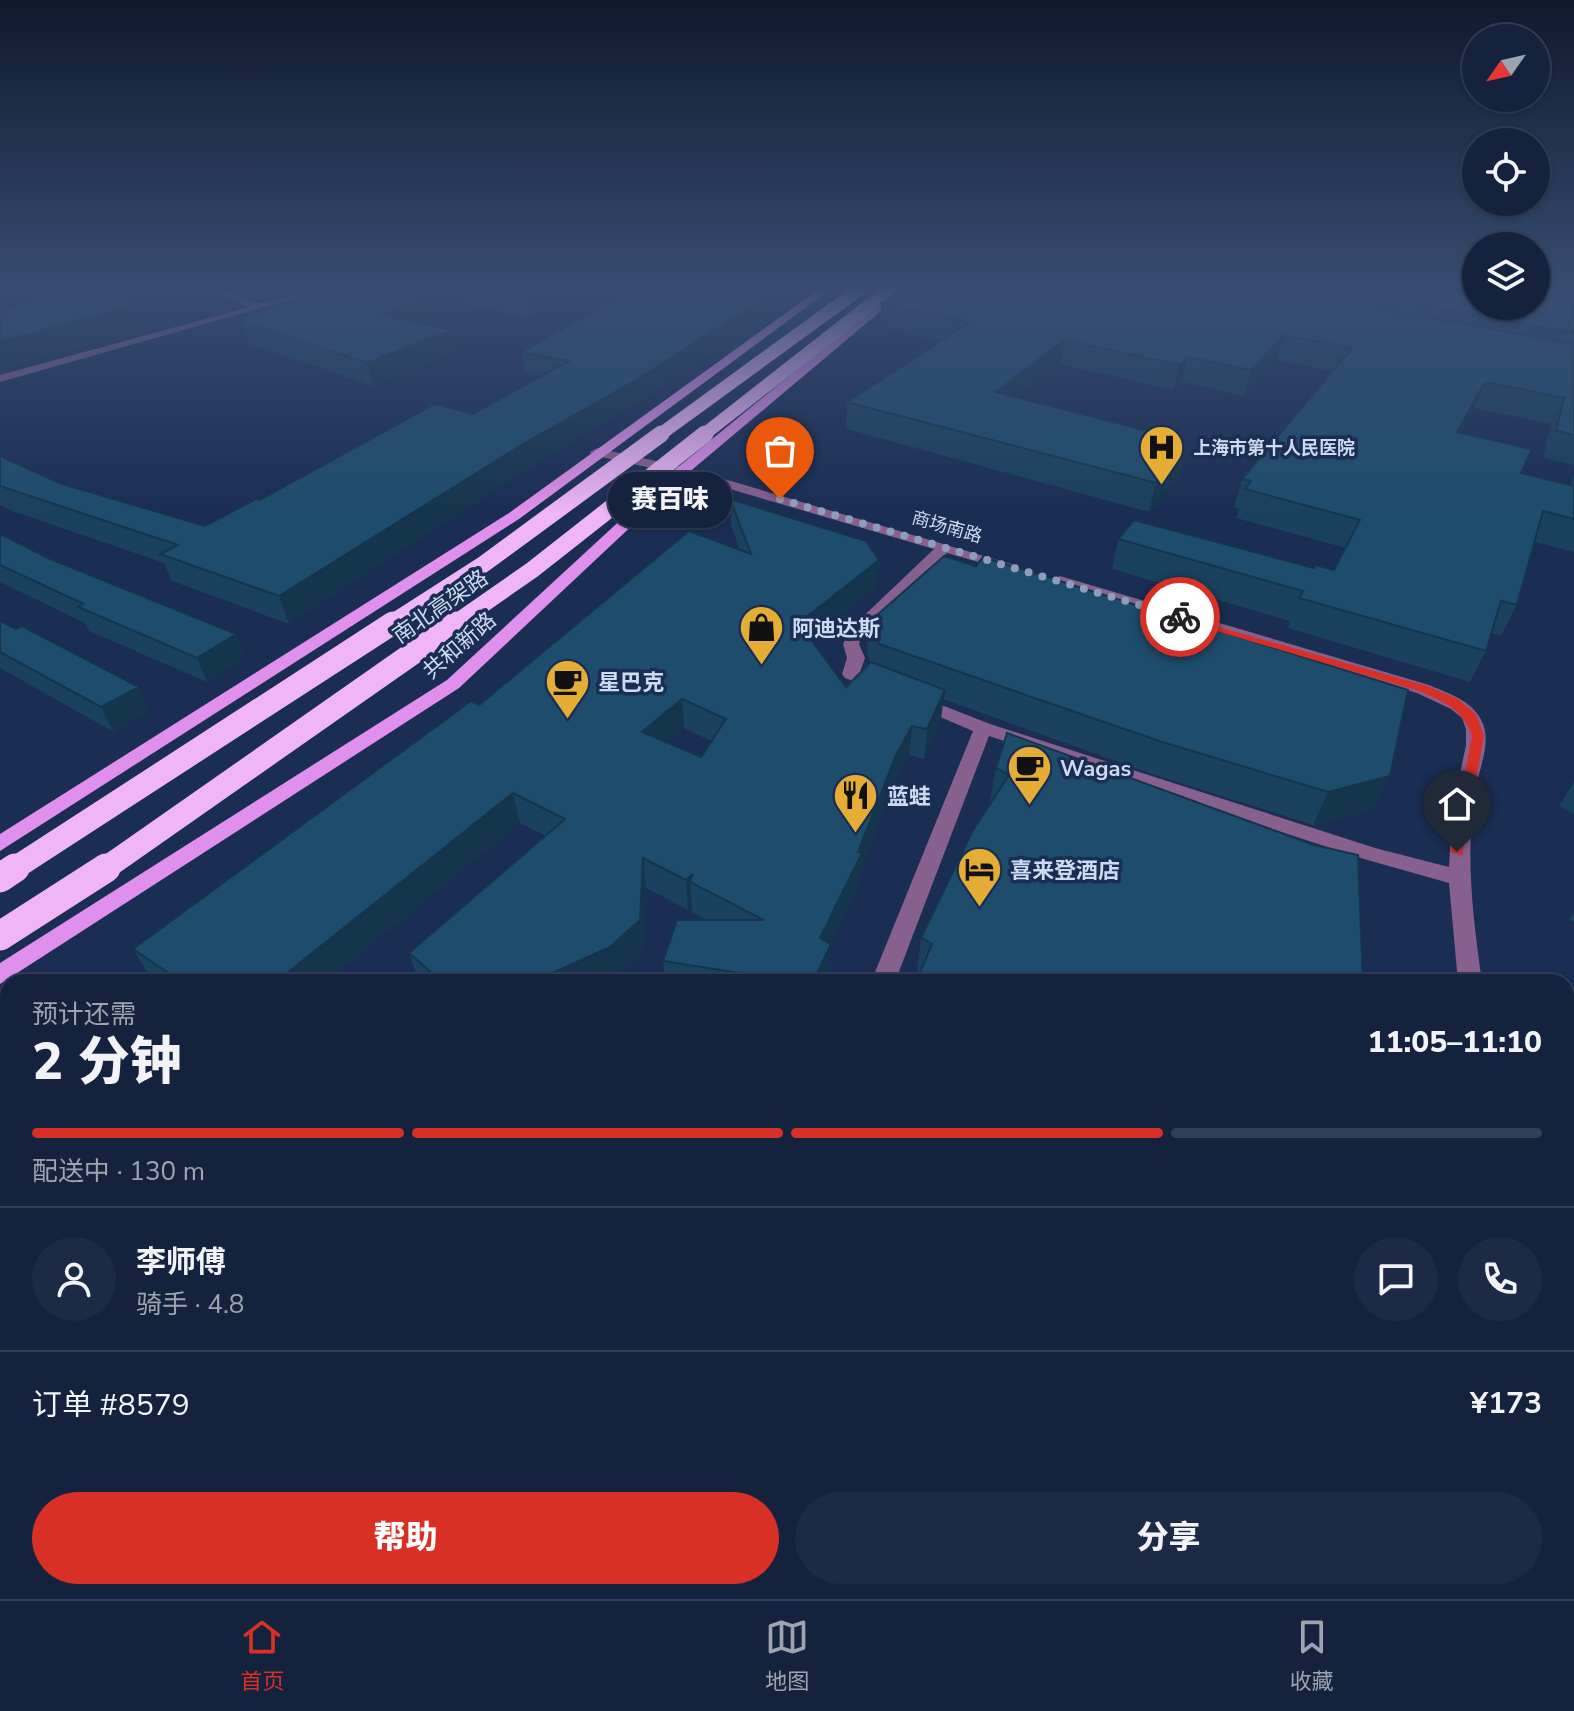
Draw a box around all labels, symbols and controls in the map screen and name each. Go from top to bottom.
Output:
north arrow [1462,24,1550,112]
map controls [1462,24,1550,320]
button: locate [1462,128,1550,216]
button: layers [1462,232,1550,320]
pin [746,417,814,499]
hospital icon: 上海市第十人民医院 [1138,424,1186,487]
icon: bag [758,429,802,473]
place label: 上海市第十人民医院 [1193,436,1355,460]
callout: 赛百味 [608,471,732,527]
text: 赛百味 [631,482,709,517]
street label: 商场南路 [909,506,985,548]
street label: 南北高架路 [387,563,494,651]
courier [1140,577,1220,657]
icon: bike [1158,595,1202,639]
shop icon: 阿迪达斯 [737,604,785,667]
street label: 共和新路 [417,606,503,686]
place label: 阿迪达斯 [792,614,880,644]
cafe icon: 星巴克 [543,658,591,721]
place label: 星巴克 [598,668,664,698]
cafe icon: Wagas [1005,744,1053,807]
place label: Wagas [1060,754,1131,784]
pin [1423,770,1491,852]
restaurant icon: 蓝蛙 [832,772,880,835]
place label: 蓝蛙 [887,782,931,812]
icon: home [1435,782,1479,826]
hotel icon: 喜来登酒店 [955,846,1003,909]
place label: 喜来登酒店 [1010,856,1120,886]
text: 预计还需 [32,997,136,1032]
text: 11:05–11:10 [1367,1022,1542,1063]
text: 2 分钟 [32,1026,182,1097]
text: 配送中 · 130 m [32,1154,205,1189]
button: person [32,1237,116,1321]
button: chat [1354,1237,1438,1321]
button: phone [1458,1237,1542,1321]
text: 李师傅 [136,1242,226,1283]
text: 骑手 · 4.8 [136,1287,244,1322]
text: ¥173 [1470,1383,1542,1424]
text: 订单 #8579 [32,1385,190,1426]
button: 帮助 [32,1492,779,1584]
button: 分享 [795,1492,1542,1584]
tab: 首页 [240,1615,284,1697]
tab: 地图 [765,1615,809,1697]
tab: 收藏 [1290,1615,1334,1697]

